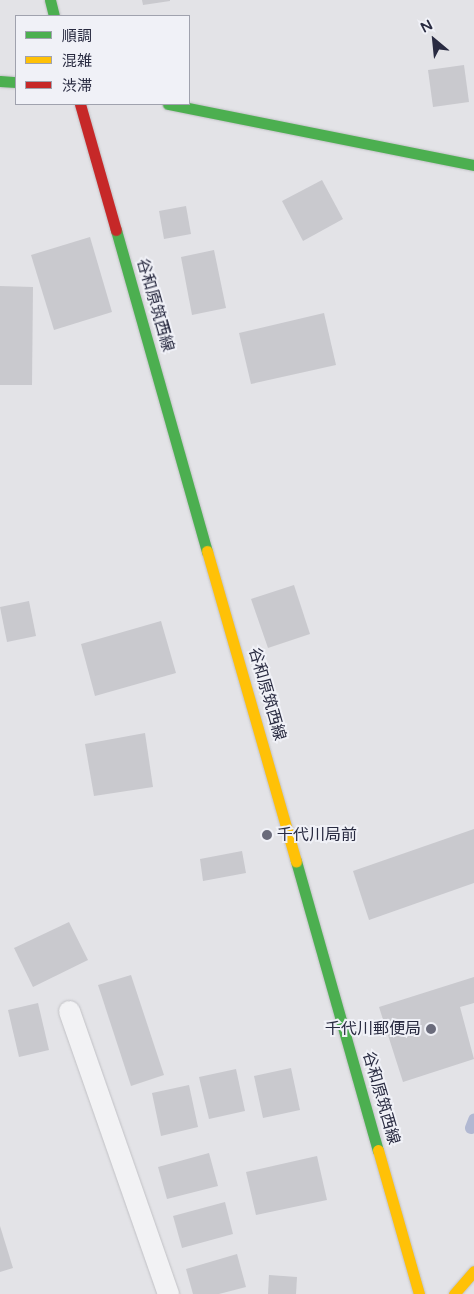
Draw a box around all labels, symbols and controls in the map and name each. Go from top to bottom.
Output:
legend [15,15,190,105]
north arrow [409,15,459,65]
text: N [418,16,436,36]
text: 順調 [62,27,92,45]
text: 混雑 [62,52,92,70]
text: 渋滞 [62,77,92,95]
street label: 谷和原筑西線 [133,256,177,354]
street label: 谷和原筑西線 [245,645,289,743]
place label: 千代川局前 [277,825,357,845]
marker: 千代川局前 [261,829,273,841]
place label: 千代川郵便局 [325,1019,421,1039]
marker: 千代川郵便局 [425,1023,437,1035]
street label: 谷和原筑西線 [359,1049,403,1147]

